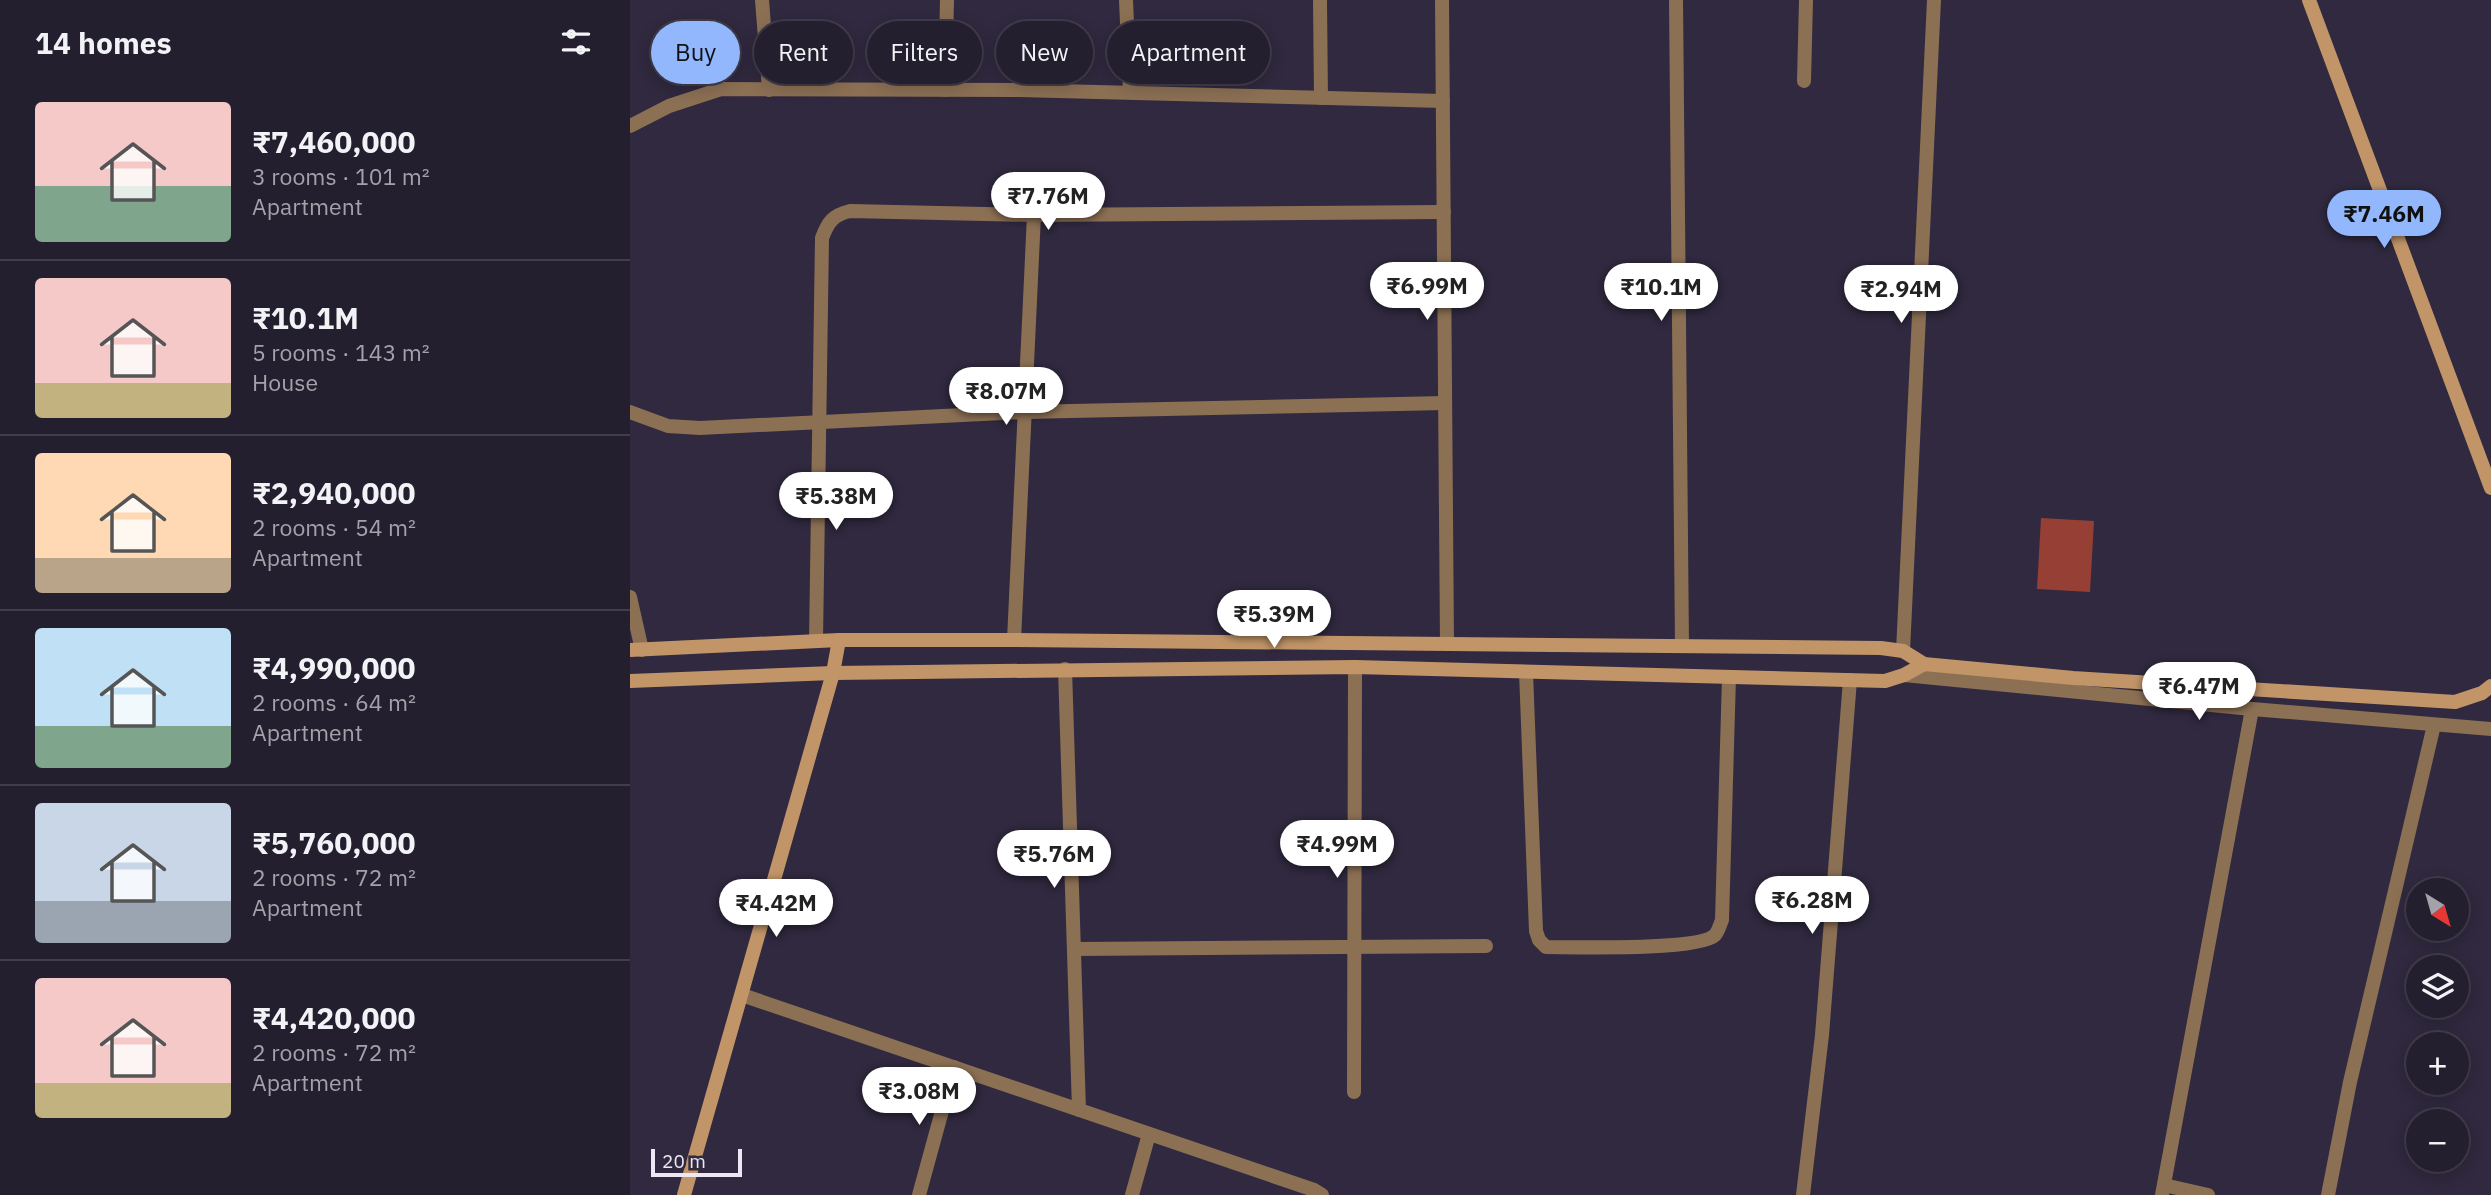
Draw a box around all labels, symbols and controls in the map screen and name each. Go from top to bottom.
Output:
chip: Buy [651,21,740,84]
chip: Rent [754,21,853,84]
chip: Filters [867,21,982,84]
chip: New [996,21,1093,84]
chip: Apartment [1107,21,1270,84]
text: 14 homes [35,23,172,62]
icon: filters [557,23,595,61]
text: ₹7,460,000 [252,122,415,161]
icon: home [91,130,175,214]
text: 3 rooms · 101 m² [252,161,430,191]
pin: ₹7.76M [991,173,1105,232]
text: ₹7.76M [1007,180,1089,210]
pin: ₹7.46M [2327,190,2441,250]
text: Apartment [252,191,363,221]
text: ₹7.46M [2343,198,2425,228]
pin: ₹6.99M [1370,262,1484,322]
pin: ₹10.1M [1604,264,1718,323]
pin: ₹2.94M [1844,266,1958,325]
text: ₹6.99M [1386,270,1468,300]
text: ₹10.1M [1620,271,1702,301]
text: ₹2.94M [1860,273,1942,303]
text: ₹10.1M [252,298,359,337]
icon: home [91,306,175,390]
text: 5 rooms · 143 m² [252,337,430,367]
text: House [252,367,318,397]
pin: ₹8.07M [949,368,1063,427]
text: ₹8.07M [965,375,1047,405]
pin: ₹5.38M [779,472,893,532]
text: ₹2,940,000 [252,473,415,512]
text: ₹5.38M [795,480,877,510]
icon: home [91,481,175,565]
text: 2 rooms · 54 m² [252,512,416,542]
text: Apartment [252,542,363,572]
pin: ₹5.39M [1217,590,1331,650]
text: ₹5.39M [1233,598,1315,628]
text: ₹4,990,000 [252,648,415,687]
icon: home [91,656,175,740]
pin: ₹6.47M [2142,662,2256,722]
text: ₹6.47M [2158,670,2240,700]
text: 2 rooms · 64 m² [252,687,416,717]
text: Apartment [252,717,363,747]
pin: ₹4.99M [1280,820,1394,880]
text: ₹5,760,000 [252,823,415,862]
text: ₹4.99M [1296,828,1378,858]
pin: ₹5.76M [997,830,1111,890]
icon: home [91,831,175,915]
text: ₹5.76M [1013,838,1095,868]
text: 2 rooms · 72 m² [252,862,416,892]
pin: ₹6.28M [1755,876,1869,936]
north arrow [2406,878,2469,942]
map controls [2406,878,2469,1172]
pin: ₹4.42M [719,880,833,939]
text: ₹6.28M [1771,884,1853,914]
text: ₹4.42M [735,887,817,917]
text: Apartment [252,892,363,922]
button: layers [2406,955,2469,1018]
text: ₹4,420,000 [252,998,415,1037]
icon: home [91,1006,175,1090]
button: + [2406,1032,2469,1095]
text: 2 rooms · 72 m² [252,1037,416,1067]
text: Apartment [252,1067,363,1097]
pin: ₹3.08M [862,1068,976,1127]
text: ₹3.08M [878,1075,960,1105]
button: − [2406,1109,2469,1172]
scale bar [651,1146,742,1178]
text: 20 m [662,1149,706,1173]

